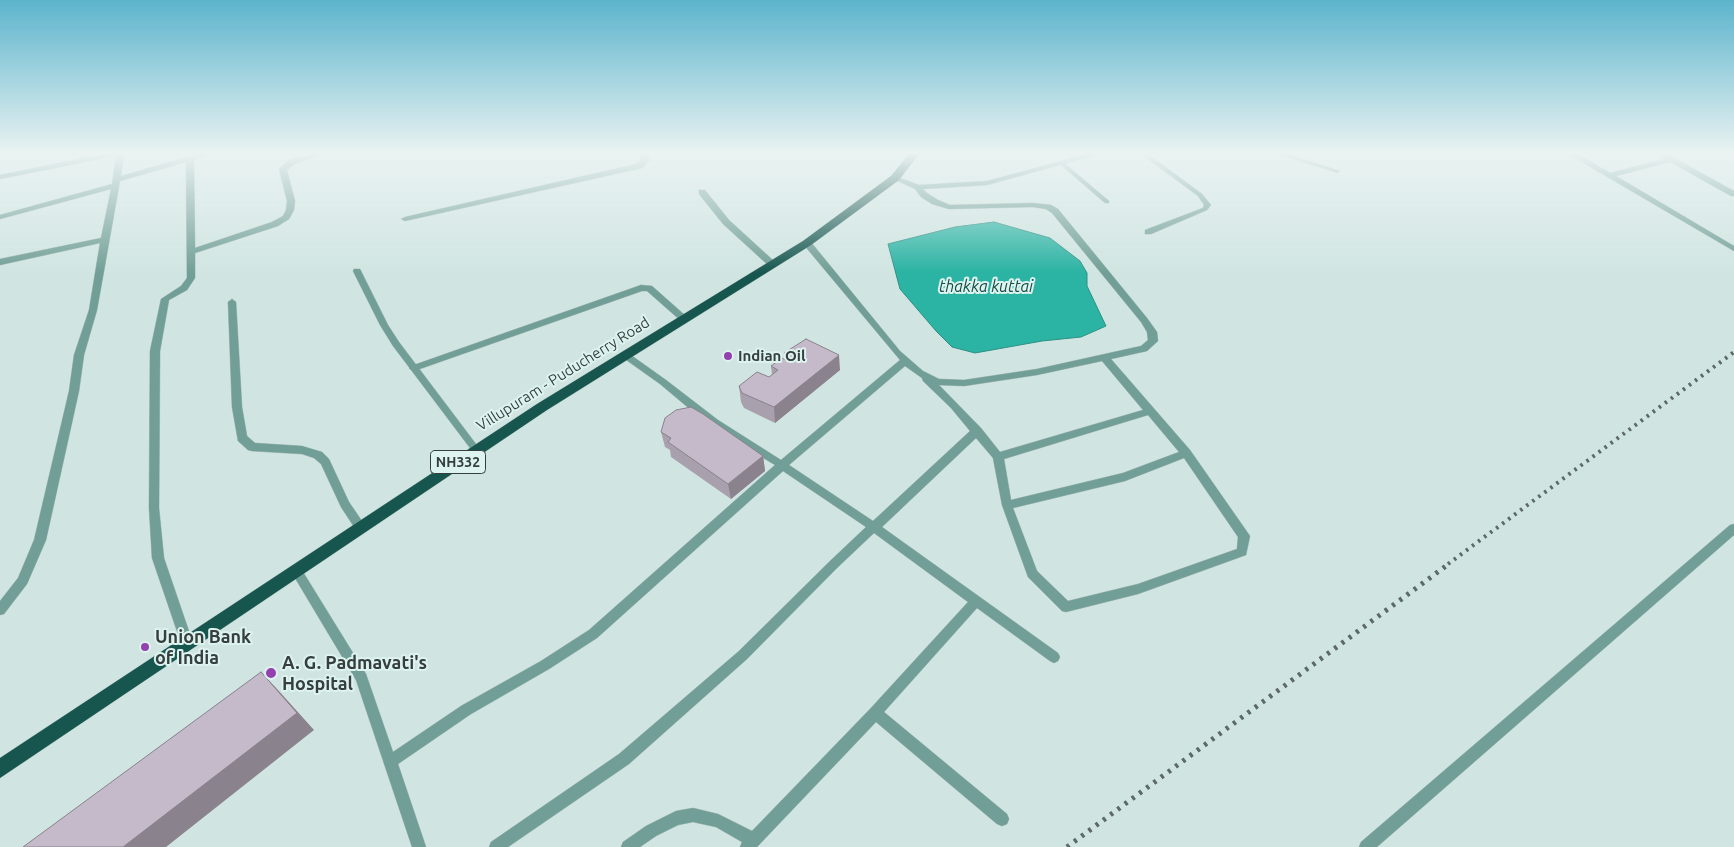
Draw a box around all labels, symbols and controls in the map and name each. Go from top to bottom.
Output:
water label: thakka kuttai [939,277,1033,297]
street label: Villupuram - Puducherry Road [473,313,653,435]
place label: Indian Oil [738,347,805,365]
marker: Indian Oil [722,350,734,362]
road number: NH332 [430,451,486,474]
place label: Union Bank of India [155,626,251,669]
marker: Union Bank of India [139,641,151,653]
place label: A. G. Padmavati's Hospital [282,652,427,694]
marker: A. G. Padmavati's Hospital [264,666,278,680]

